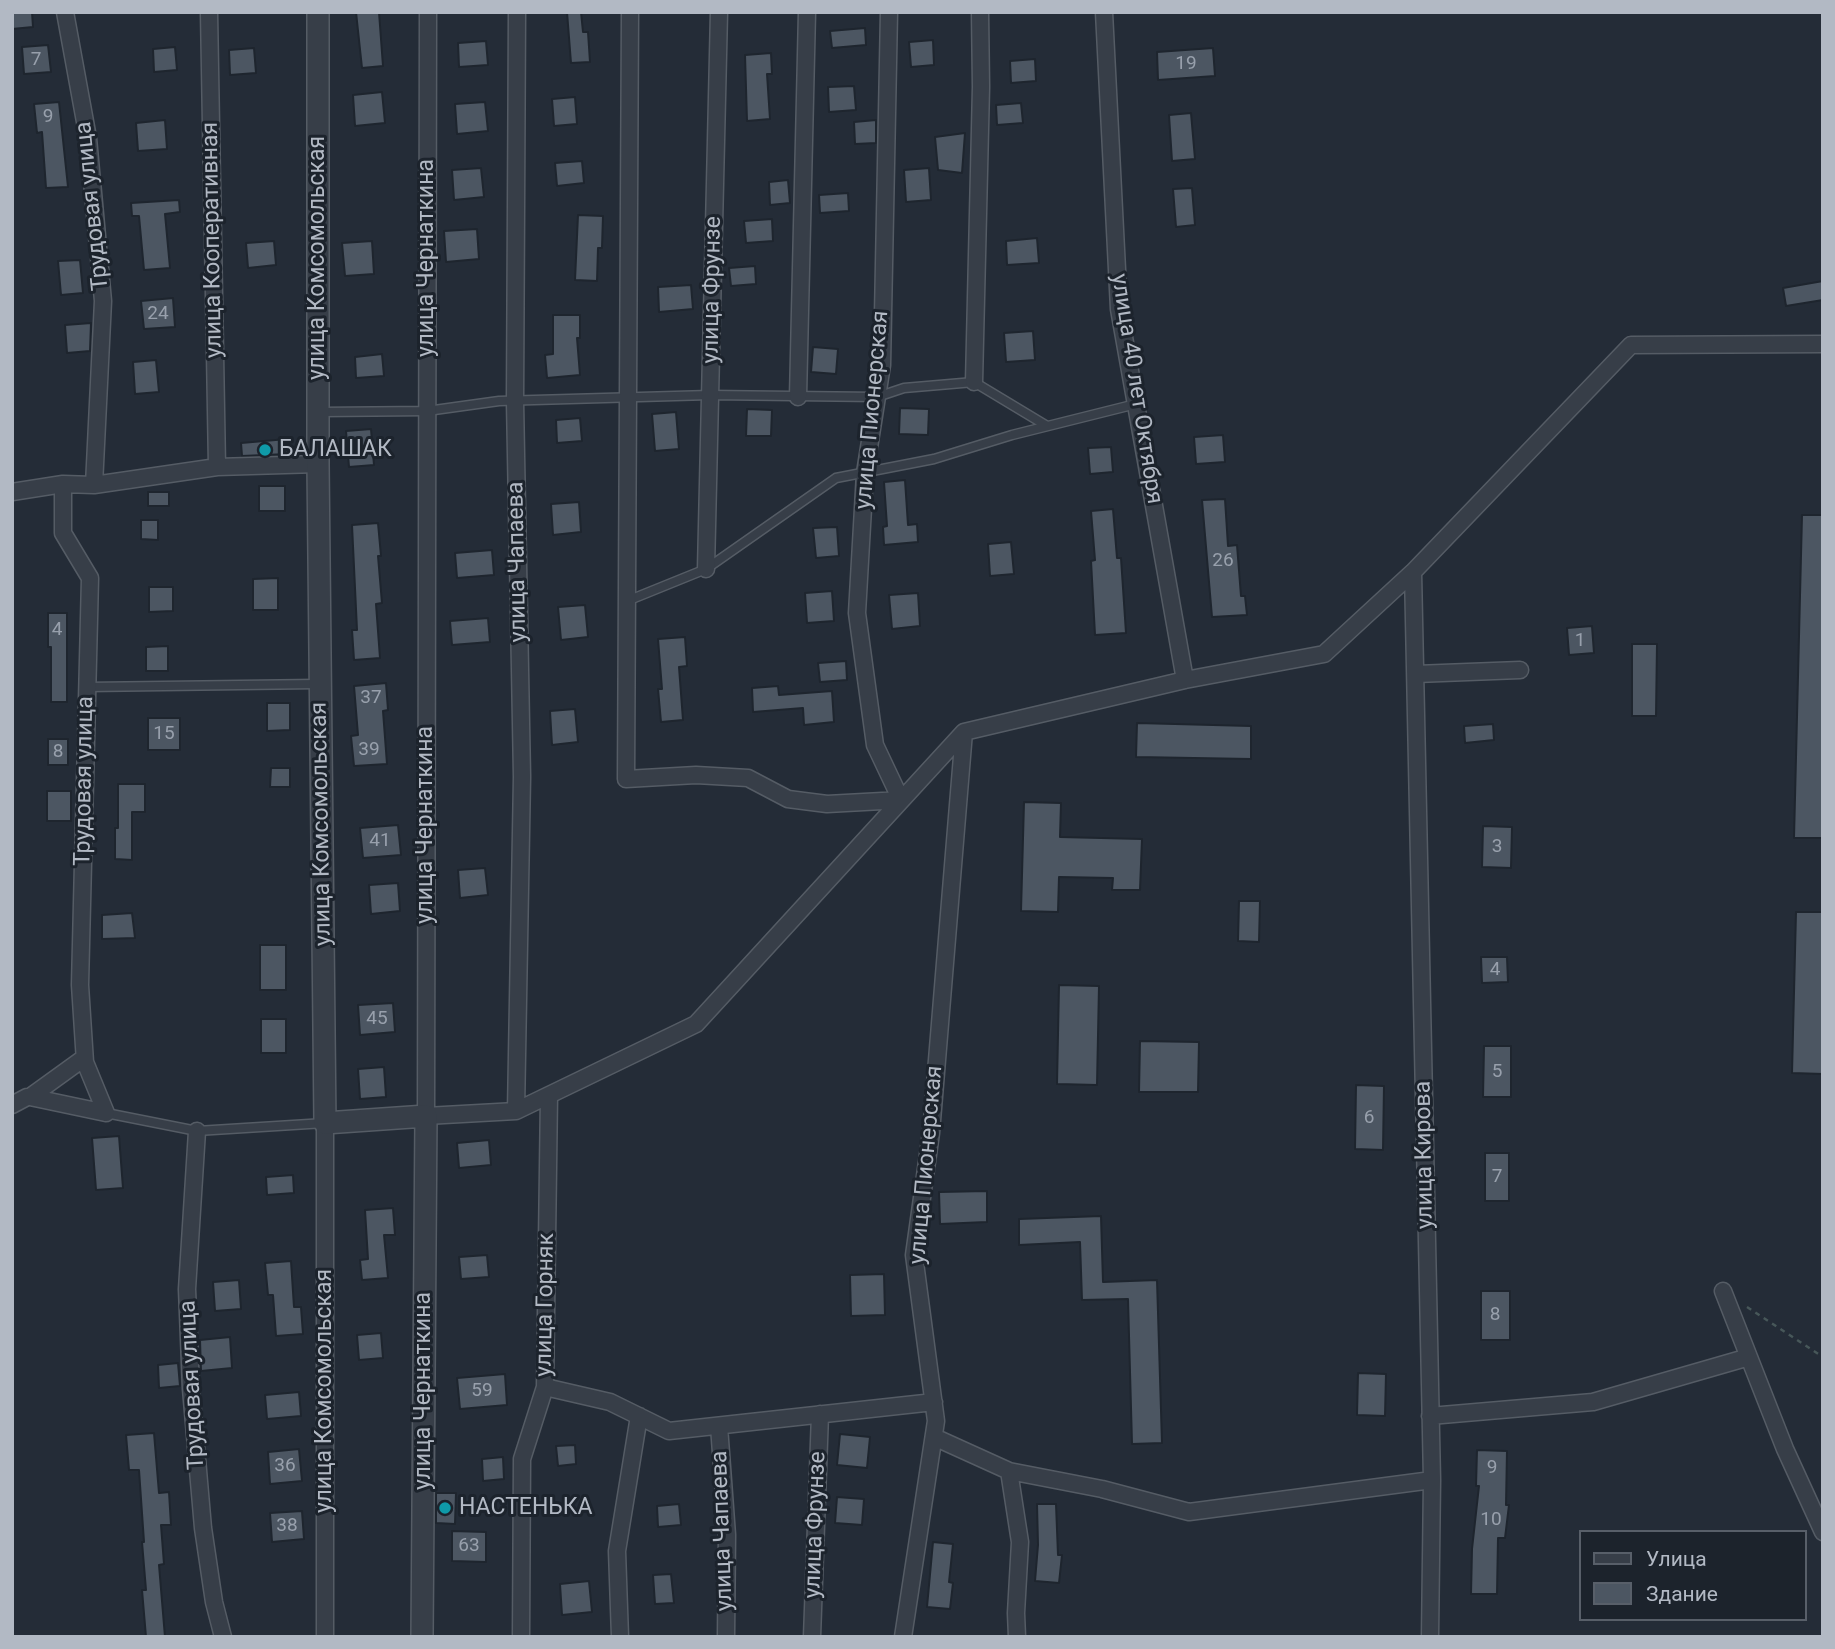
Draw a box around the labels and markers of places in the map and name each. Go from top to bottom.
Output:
place label: БАЛАШАК [279,436,392,464]
marker: БАЛАШАК [257,442,273,458]
place label: НАСТЕНЬКА [459,1494,593,1522]
marker: НАСТЕНЬКА [437,1500,453,1516]

